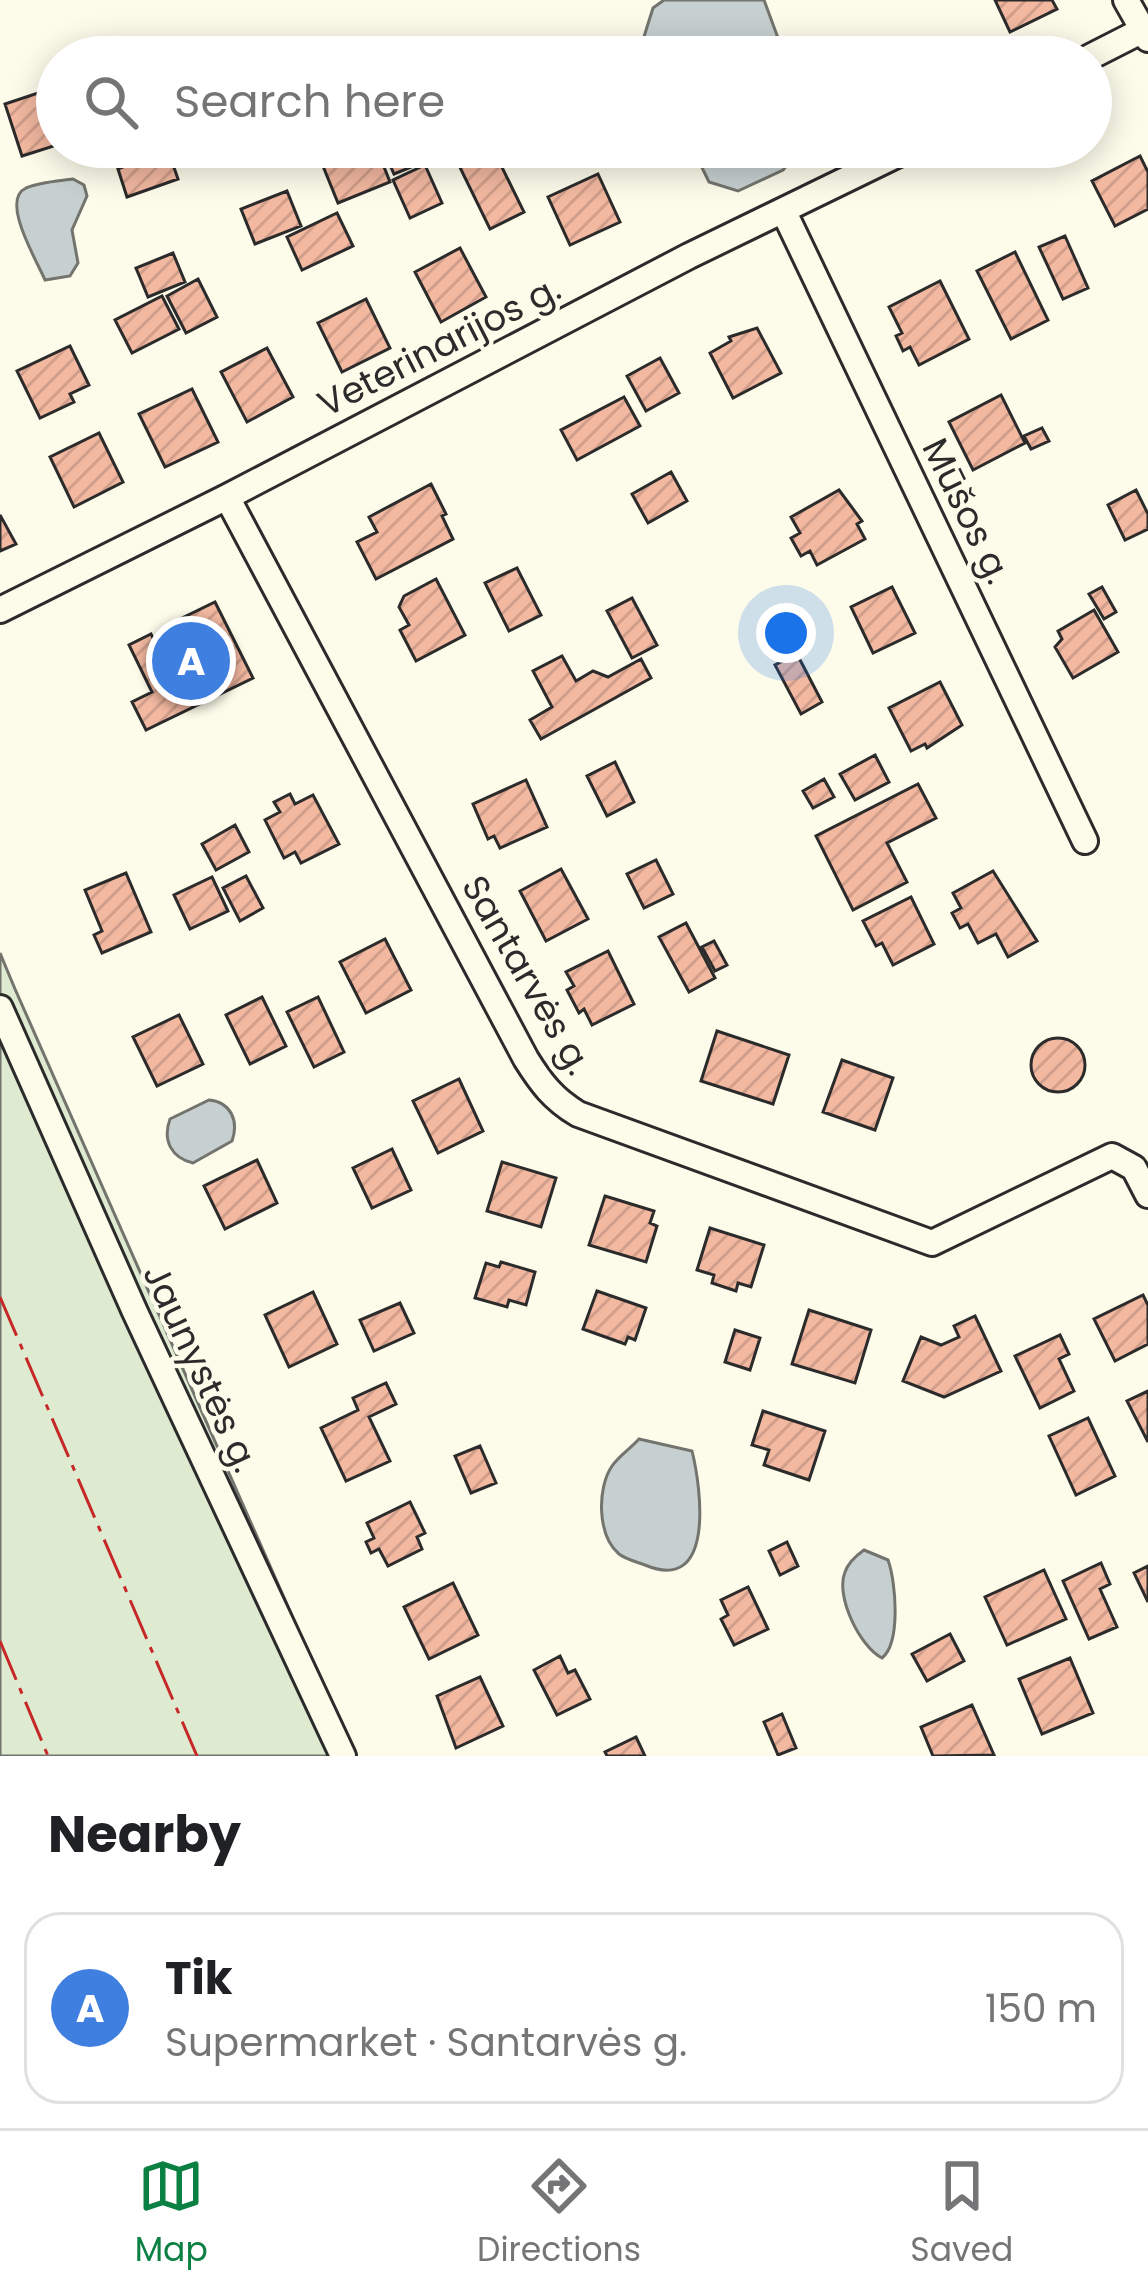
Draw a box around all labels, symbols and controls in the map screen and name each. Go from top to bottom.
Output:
search box [36,36,1112,168]
icon: search [78,69,144,135]
text: Search here [174,70,445,133]
street label: Veterinarijos g. [309,263,569,429]
street label: Mūšos g. [910,430,1024,592]
your location [756,603,816,663]
pin: A [152,616,230,706]
street label: Santarvės g. [449,866,605,1084]
street label: Jaunystės g. [130,1256,272,1480]
text: Nearby [48,1798,241,1870]
text: Tik [165,1947,233,2010]
text: A [76,1981,104,2036]
text: 150 m [985,1981,1097,2036]
text: Supermarket · Santarvės g. [165,2015,687,2070]
tab: Map [135,2153,208,2275]
tab: Directions [477,2153,641,2275]
tab: Saved [910,2153,1013,2275]

